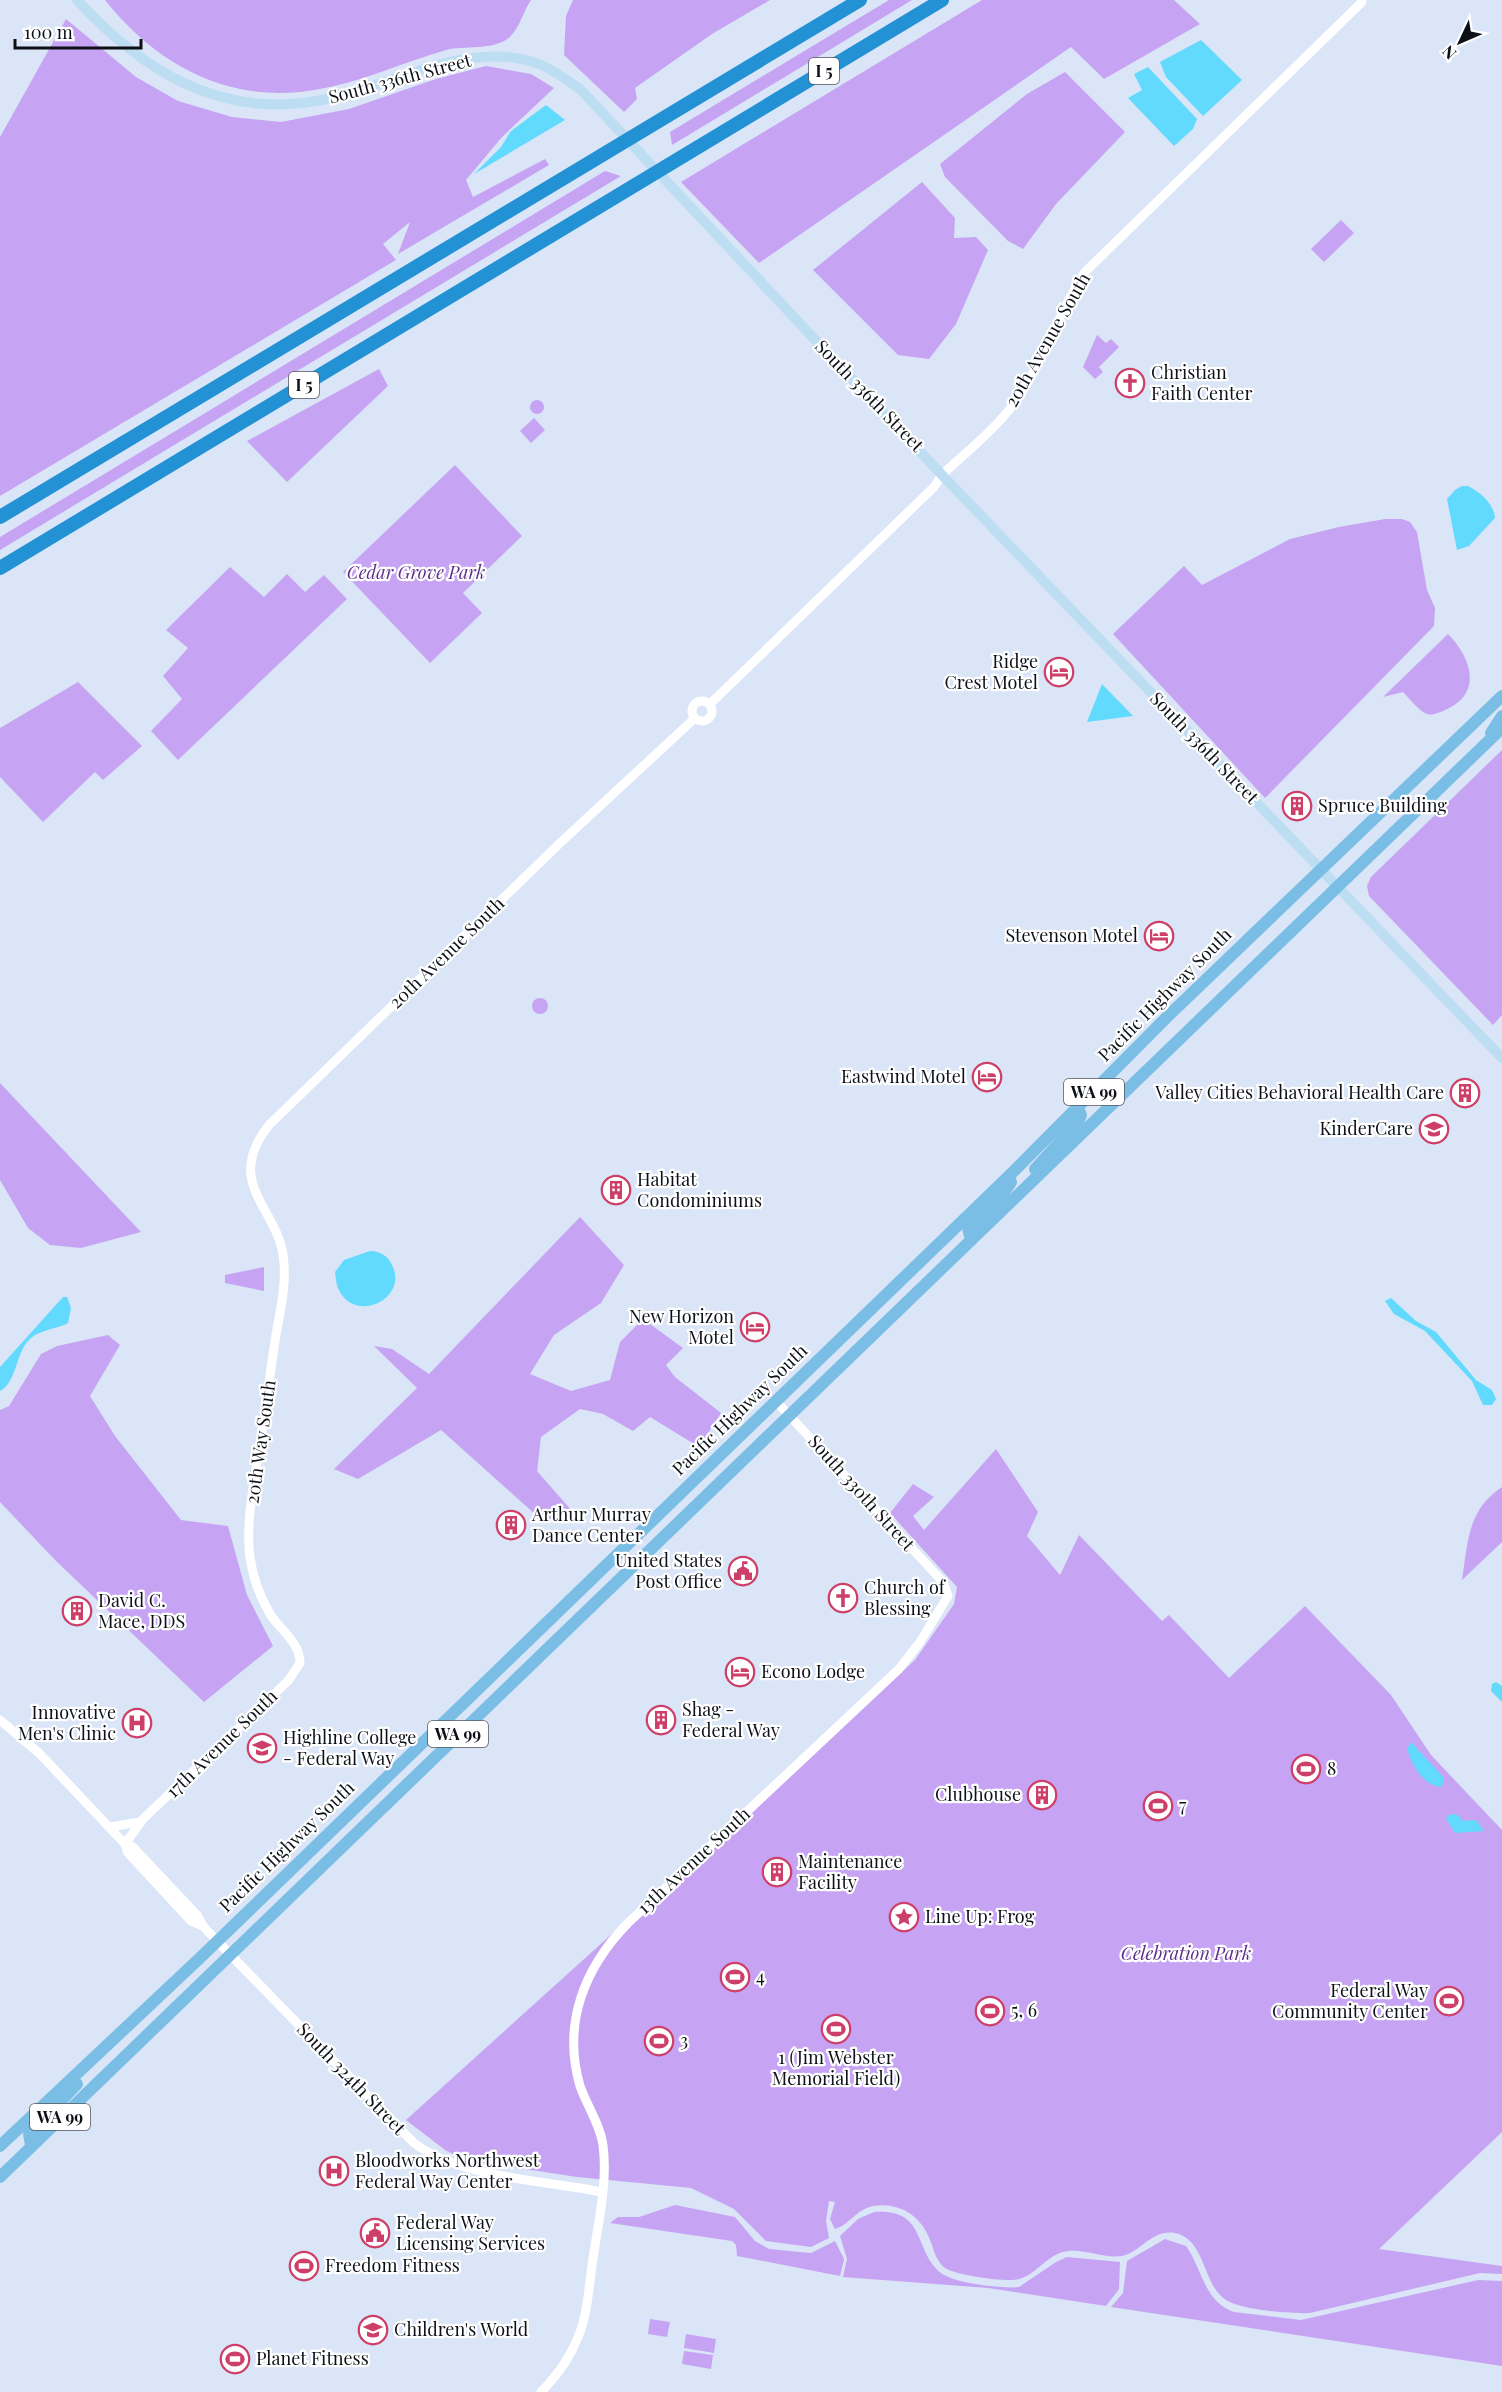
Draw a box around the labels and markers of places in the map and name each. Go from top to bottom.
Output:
place label: Christian Faith Center [1151,360,1252,405]
church icon: Christian Faith Center [1114,367,1146,399]
place label: Ridge Crest Motel [944,649,1038,694]
hotel icon: Ridge Crest Motel [1043,656,1075,688]
building icon: Spruce Building [1281,790,1313,822]
place label: Spruce Building [1318,793,1447,817]
hotel icon: Stevenson Motel [1143,920,1175,952]
place label: Stevenson Motel [1005,923,1138,947]
hotel icon: Eastwind Motel [971,1061,1003,1093]
place label: Eastwind Motel [841,1064,966,1088]
building icon: Valley Cities Behavioral Health Care [1449,1077,1481,1109]
place label: Valley Cities Behavioral Health Care [1154,1080,1444,1104]
school or university icon: KinderCare [1418,1113,1450,1145]
place label: KinderCare [1320,1116,1413,1140]
place label: Habitat Condominiums [637,1167,762,1212]
building icon: Habitat Condominiums [600,1174,632,1206]
place label: New Horizon Motel [629,1304,734,1349]
hotel icon: New Horizon Motel [739,1311,771,1343]
place label: Arthur Murray Dance Center [531,1502,651,1547]
building icon: Arthur Murray Dance Center [495,1509,527,1541]
place label: United States Post Office [615,1548,722,1593]
public building icon: United States Post Office [727,1555,759,1587]
place label: Church of Blessing [864,1575,947,1620]
church icon: Church of Blessing [827,1582,859,1614]
place label: David C. Mace, DDS [98,1588,185,1633]
building icon: David C. Mace, DDS [61,1595,93,1627]
hotel icon: Econo Lodge [724,1656,756,1688]
place label: Econo Lodge [761,1659,865,1683]
place label: Shag - Federal Way [682,1697,780,1742]
place label: Innovative Men's Clinic [18,1700,116,1745]
building icon: Shag - Federal Way [645,1704,677,1736]
hospital icon: Innovative Men's Clinic [121,1707,153,1739]
place label: Highline College - Federal Way [283,1725,416,1770]
school or university icon: Highline College - Federal Way [246,1732,278,1764]
sports icon: 8 [1290,1753,1322,1785]
place label: 8 [1327,1756,1336,1780]
building icon: Clubhouse [1026,1779,1058,1811]
place label: Clubhouse [935,1782,1021,1806]
sports icon: 7 [1142,1790,1174,1822]
place label: 7 [1179,1793,1187,1817]
place label: Maintenance Facility [798,1849,902,1894]
building icon: Maintenance Facility [761,1856,793,1888]
place icon: Line Up: Frog [888,1901,920,1933]
place label: Line Up: Frog [925,1904,1035,1928]
sports icon: 4 [719,1961,751,1993]
place label: 4 [756,1964,765,1988]
place label: Federal Way Community Center [1272,1978,1428,2023]
sports icon: Federal Way Community Center [1433,1985,1465,2017]
sports icon: 5, 6 [974,1995,1006,2027]
place label: 5, 6 [1011,1998,1037,2022]
sports icon: 1 (Jim Webster Memorial Field) [820,2013,852,2045]
sports icon: 3 [643,2025,675,2057]
place label: 3 [680,2028,688,2052]
place label: 1 (Jim Webster Memorial Field) [772,2045,900,2090]
place label: Bloodworks Northwest Federal Way Center [355,2148,540,2193]
hospital icon: Bloodworks Northwest Federal Way Center [318,2155,350,2187]
place label: Federal Way Licensing Services [396,2210,545,2255]
public building icon: Federal Way Licensing Services [359,2217,391,2249]
sports icon: Freedom Fitness [288,2250,320,2282]
place label: Freedom Fitness [325,2253,460,2277]
school or university icon: Children's World [357,2314,389,2346]
place label: Children's World [394,2317,529,2341]
sports icon: Planet Fitness [219,2343,251,2375]
place label: Planet Fitness [256,2346,369,2370]

